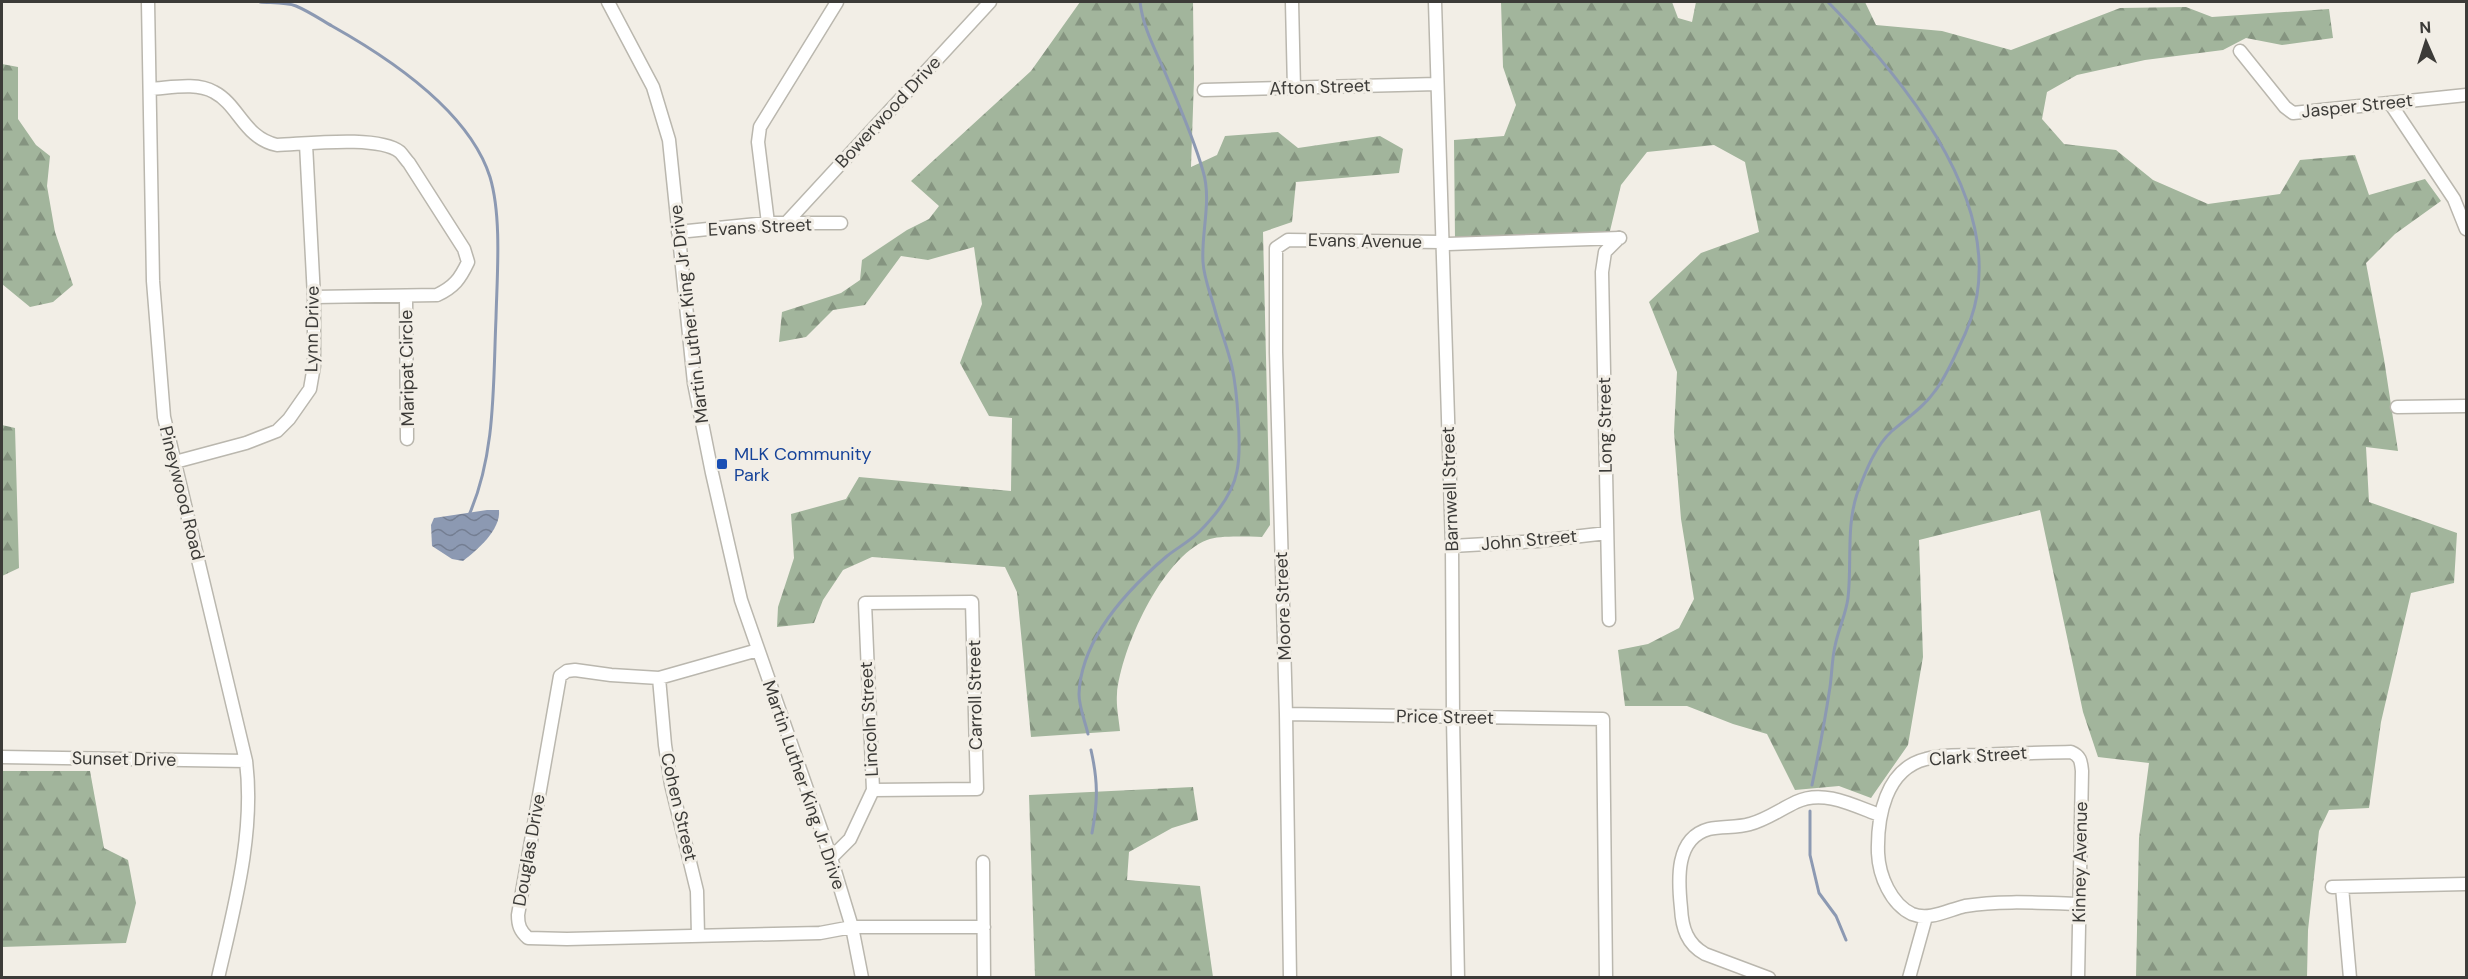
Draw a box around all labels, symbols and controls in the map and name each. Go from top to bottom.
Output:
north arrow [2396,12,2456,72]
text: N [2419,17,2432,38]
street label: Bowerwood Drive [830,51,946,173]
street label: Afton Street [1269,73,1371,101]
street label: Jasper Street [2300,88,2414,124]
street label: Martin Luther King Jr Drive [664,203,714,425]
street label: Evans Street [707,212,813,242]
street label: Evans Avenue [1308,228,1422,254]
street label: Lynn Drive [299,286,325,372]
street label: Maripat Circle [394,309,420,427]
street label: Long Street [1592,377,1618,473]
street label: Pineywood Road [154,423,210,563]
street label: Barnwell Street [1436,426,1464,552]
place label: MLK Community Park [734,442,872,487]
marker: MLK Community Park [715,457,729,471]
street label: John Street [1480,524,1578,556]
street label: Moore Street [1269,551,1297,661]
street label: Carroll Street [962,640,988,750]
street label: Lincoln Street [854,661,884,777]
street label: Martin Luther King Jr Drive [757,677,851,893]
street label: Price Street [1396,704,1494,730]
street label: Clark Street [1928,741,2028,771]
street label: Sunset Drive [72,746,176,772]
street label: Cohen Street [655,751,703,863]
street label: Douglas Drive [507,792,551,908]
street label: Kinney Avenue [2067,801,2093,923]

